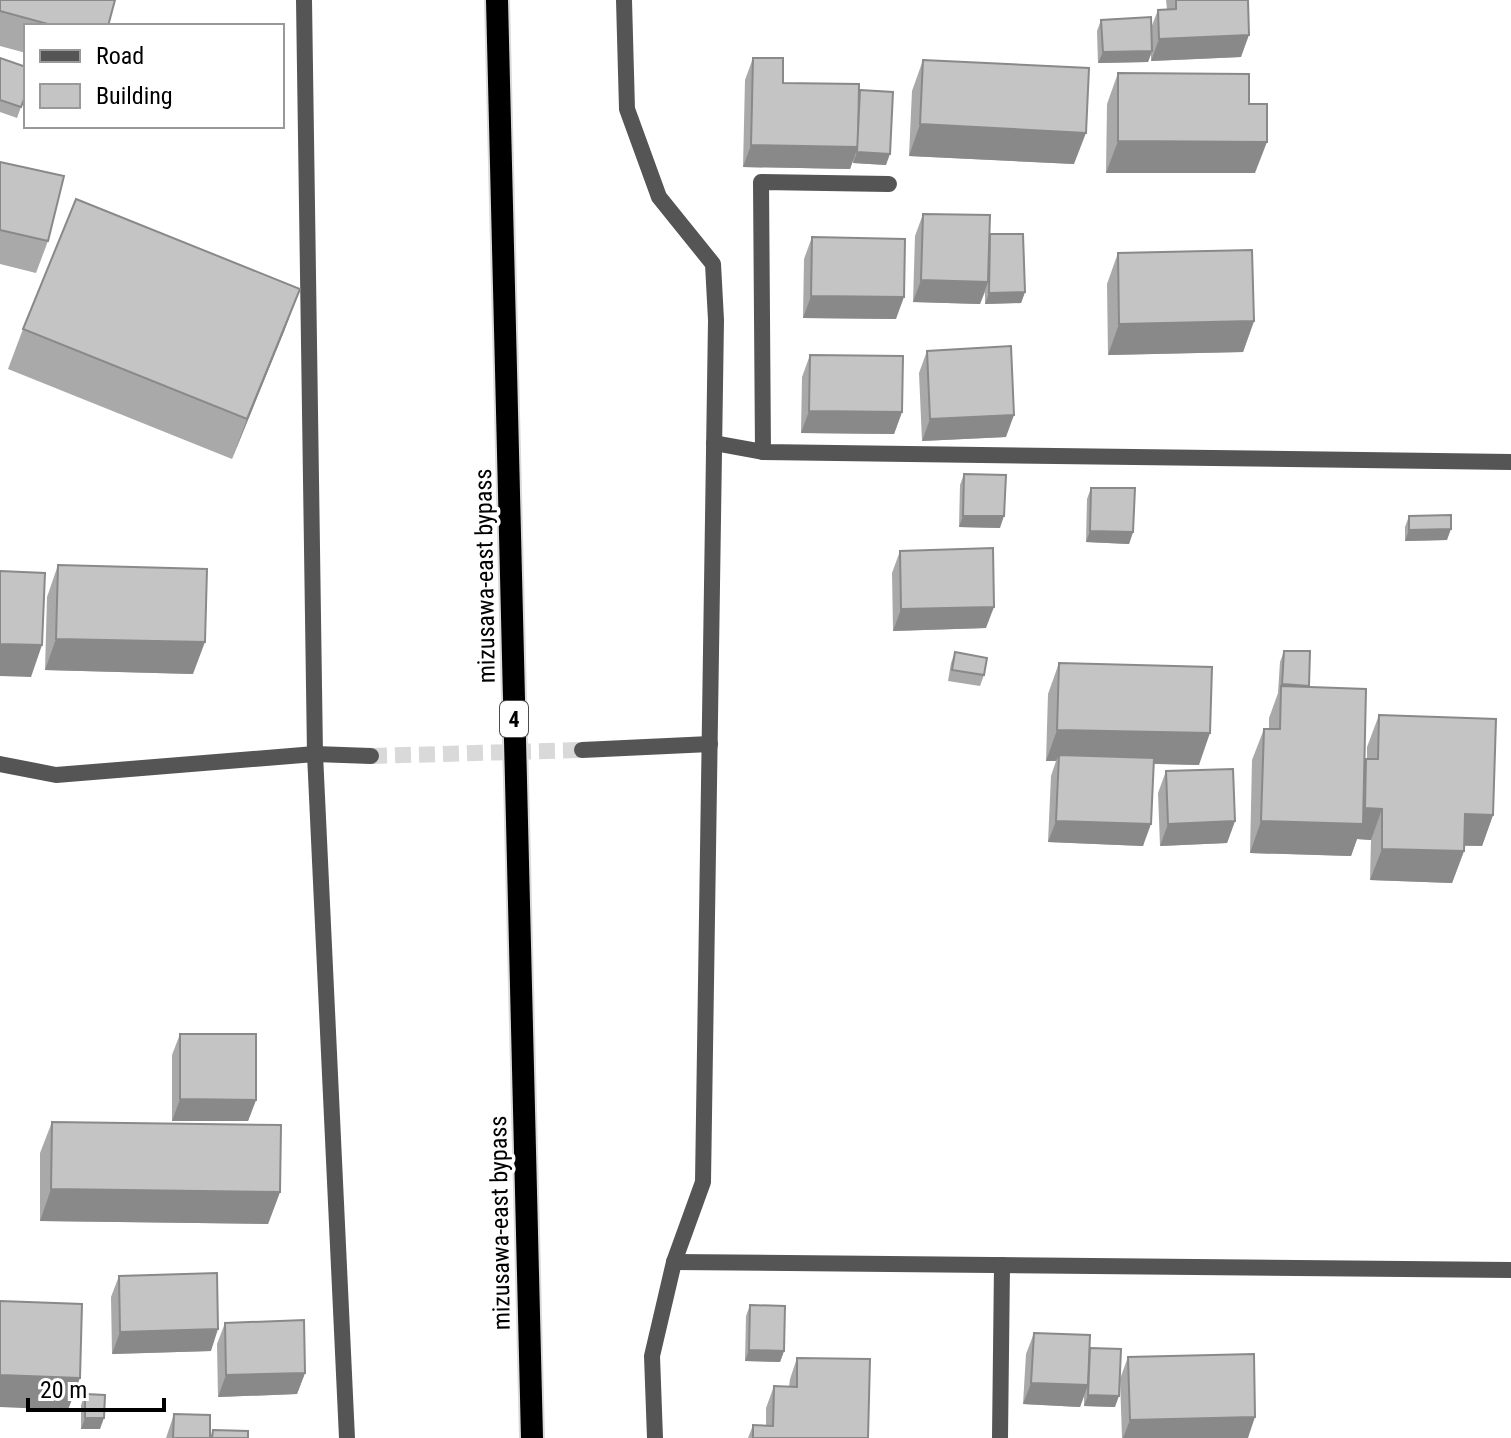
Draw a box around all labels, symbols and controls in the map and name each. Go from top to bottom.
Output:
legend [24,24,284,128]
text: Road [96,42,144,70]
text: Building [96,82,173,110]
street label: mizusawa-east bypass [469,469,501,683]
road number: 4 [500,701,528,737]
street label: mizusawa-east bypass [484,1116,516,1330]
scale bar [28,1362,164,1412]
text: 20 m [40,1376,87,1404]

